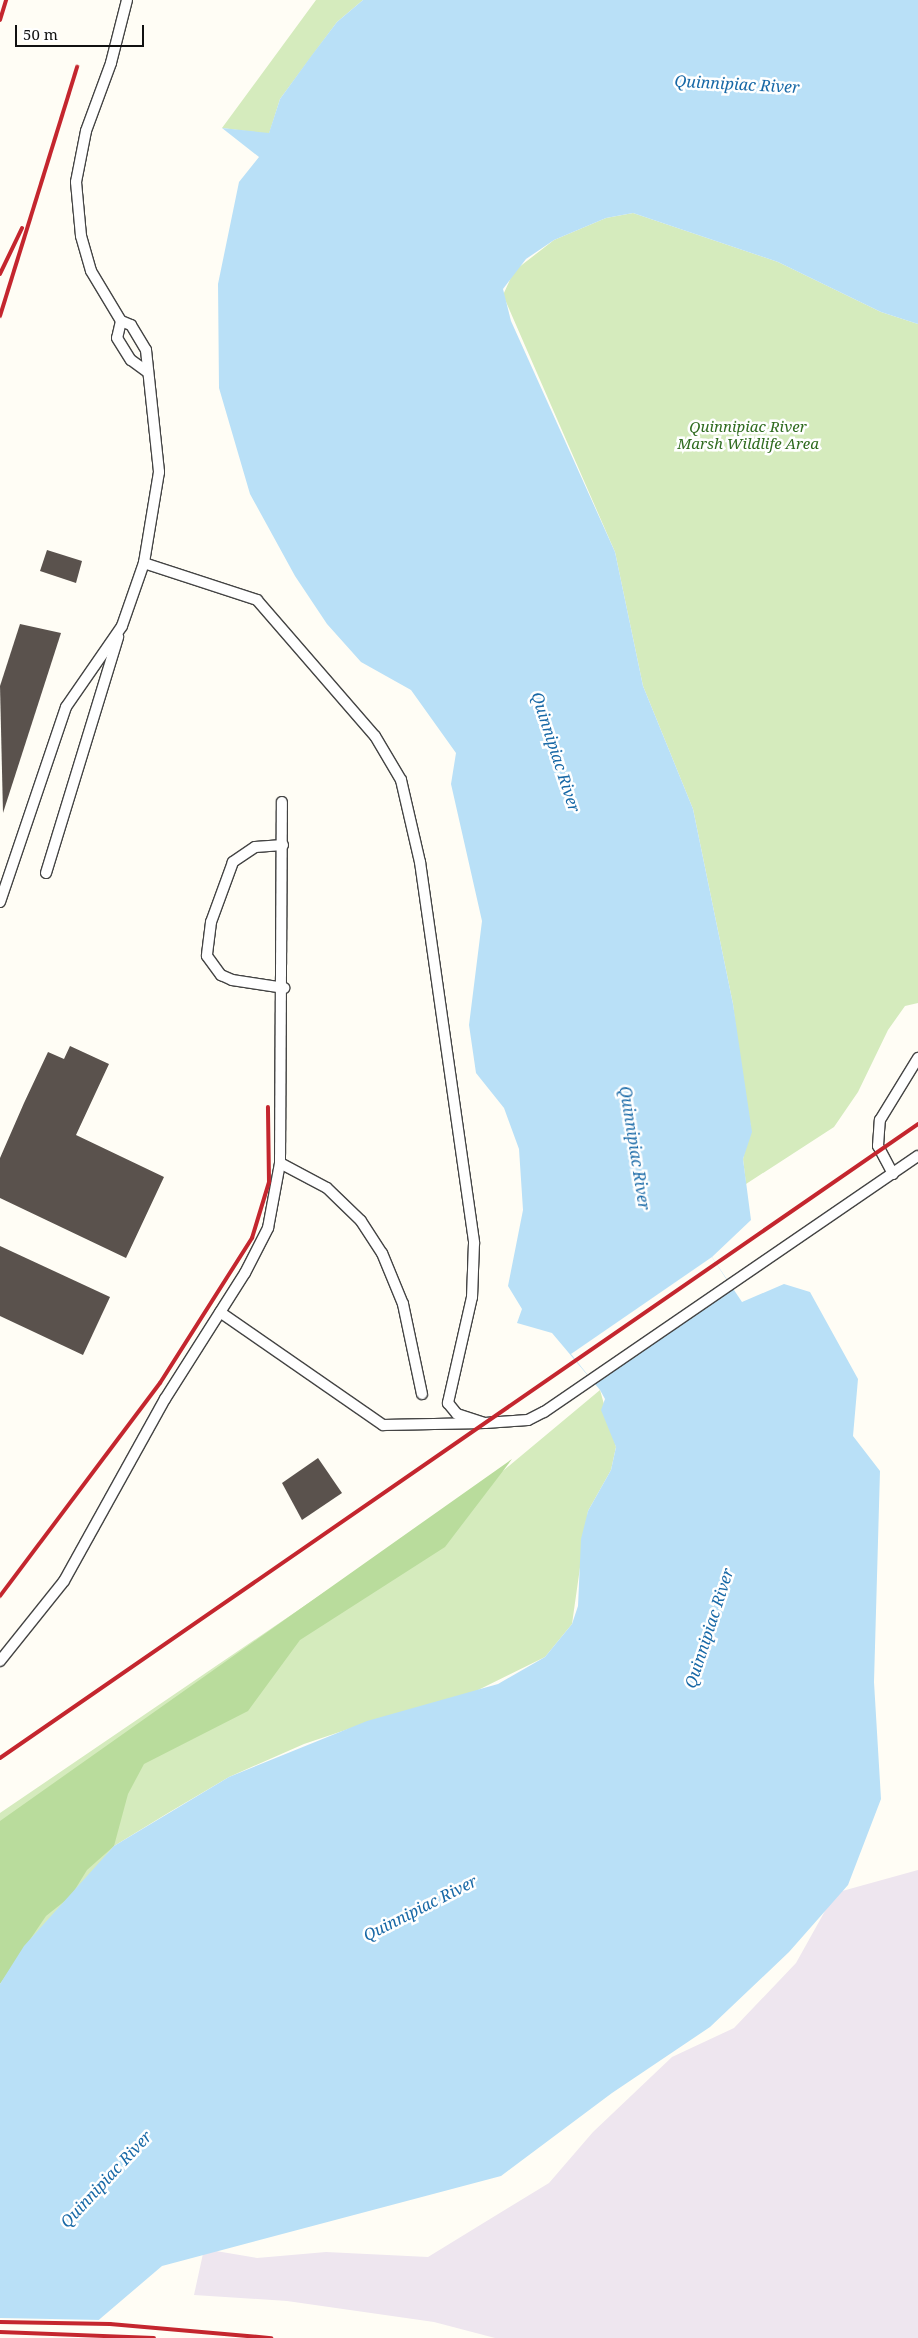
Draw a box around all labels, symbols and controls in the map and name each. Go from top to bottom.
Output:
scale bar [18,15,146,47]
text: 50 m [23,24,58,44]
water label: Quinnipiac River [674,71,800,97]
park label: Quinnipiac River Marsh Wildlife Area [677,417,819,452]
water label: Quinnipiac River [528,690,584,814]
water label: Quinnipiac River [616,1085,654,1211]
water label: Quinnipiac River [681,1566,737,1690]
water label: Quinnipiac River [360,1871,480,1945]
water label: Quinnipiac River [56,2127,156,2231]

